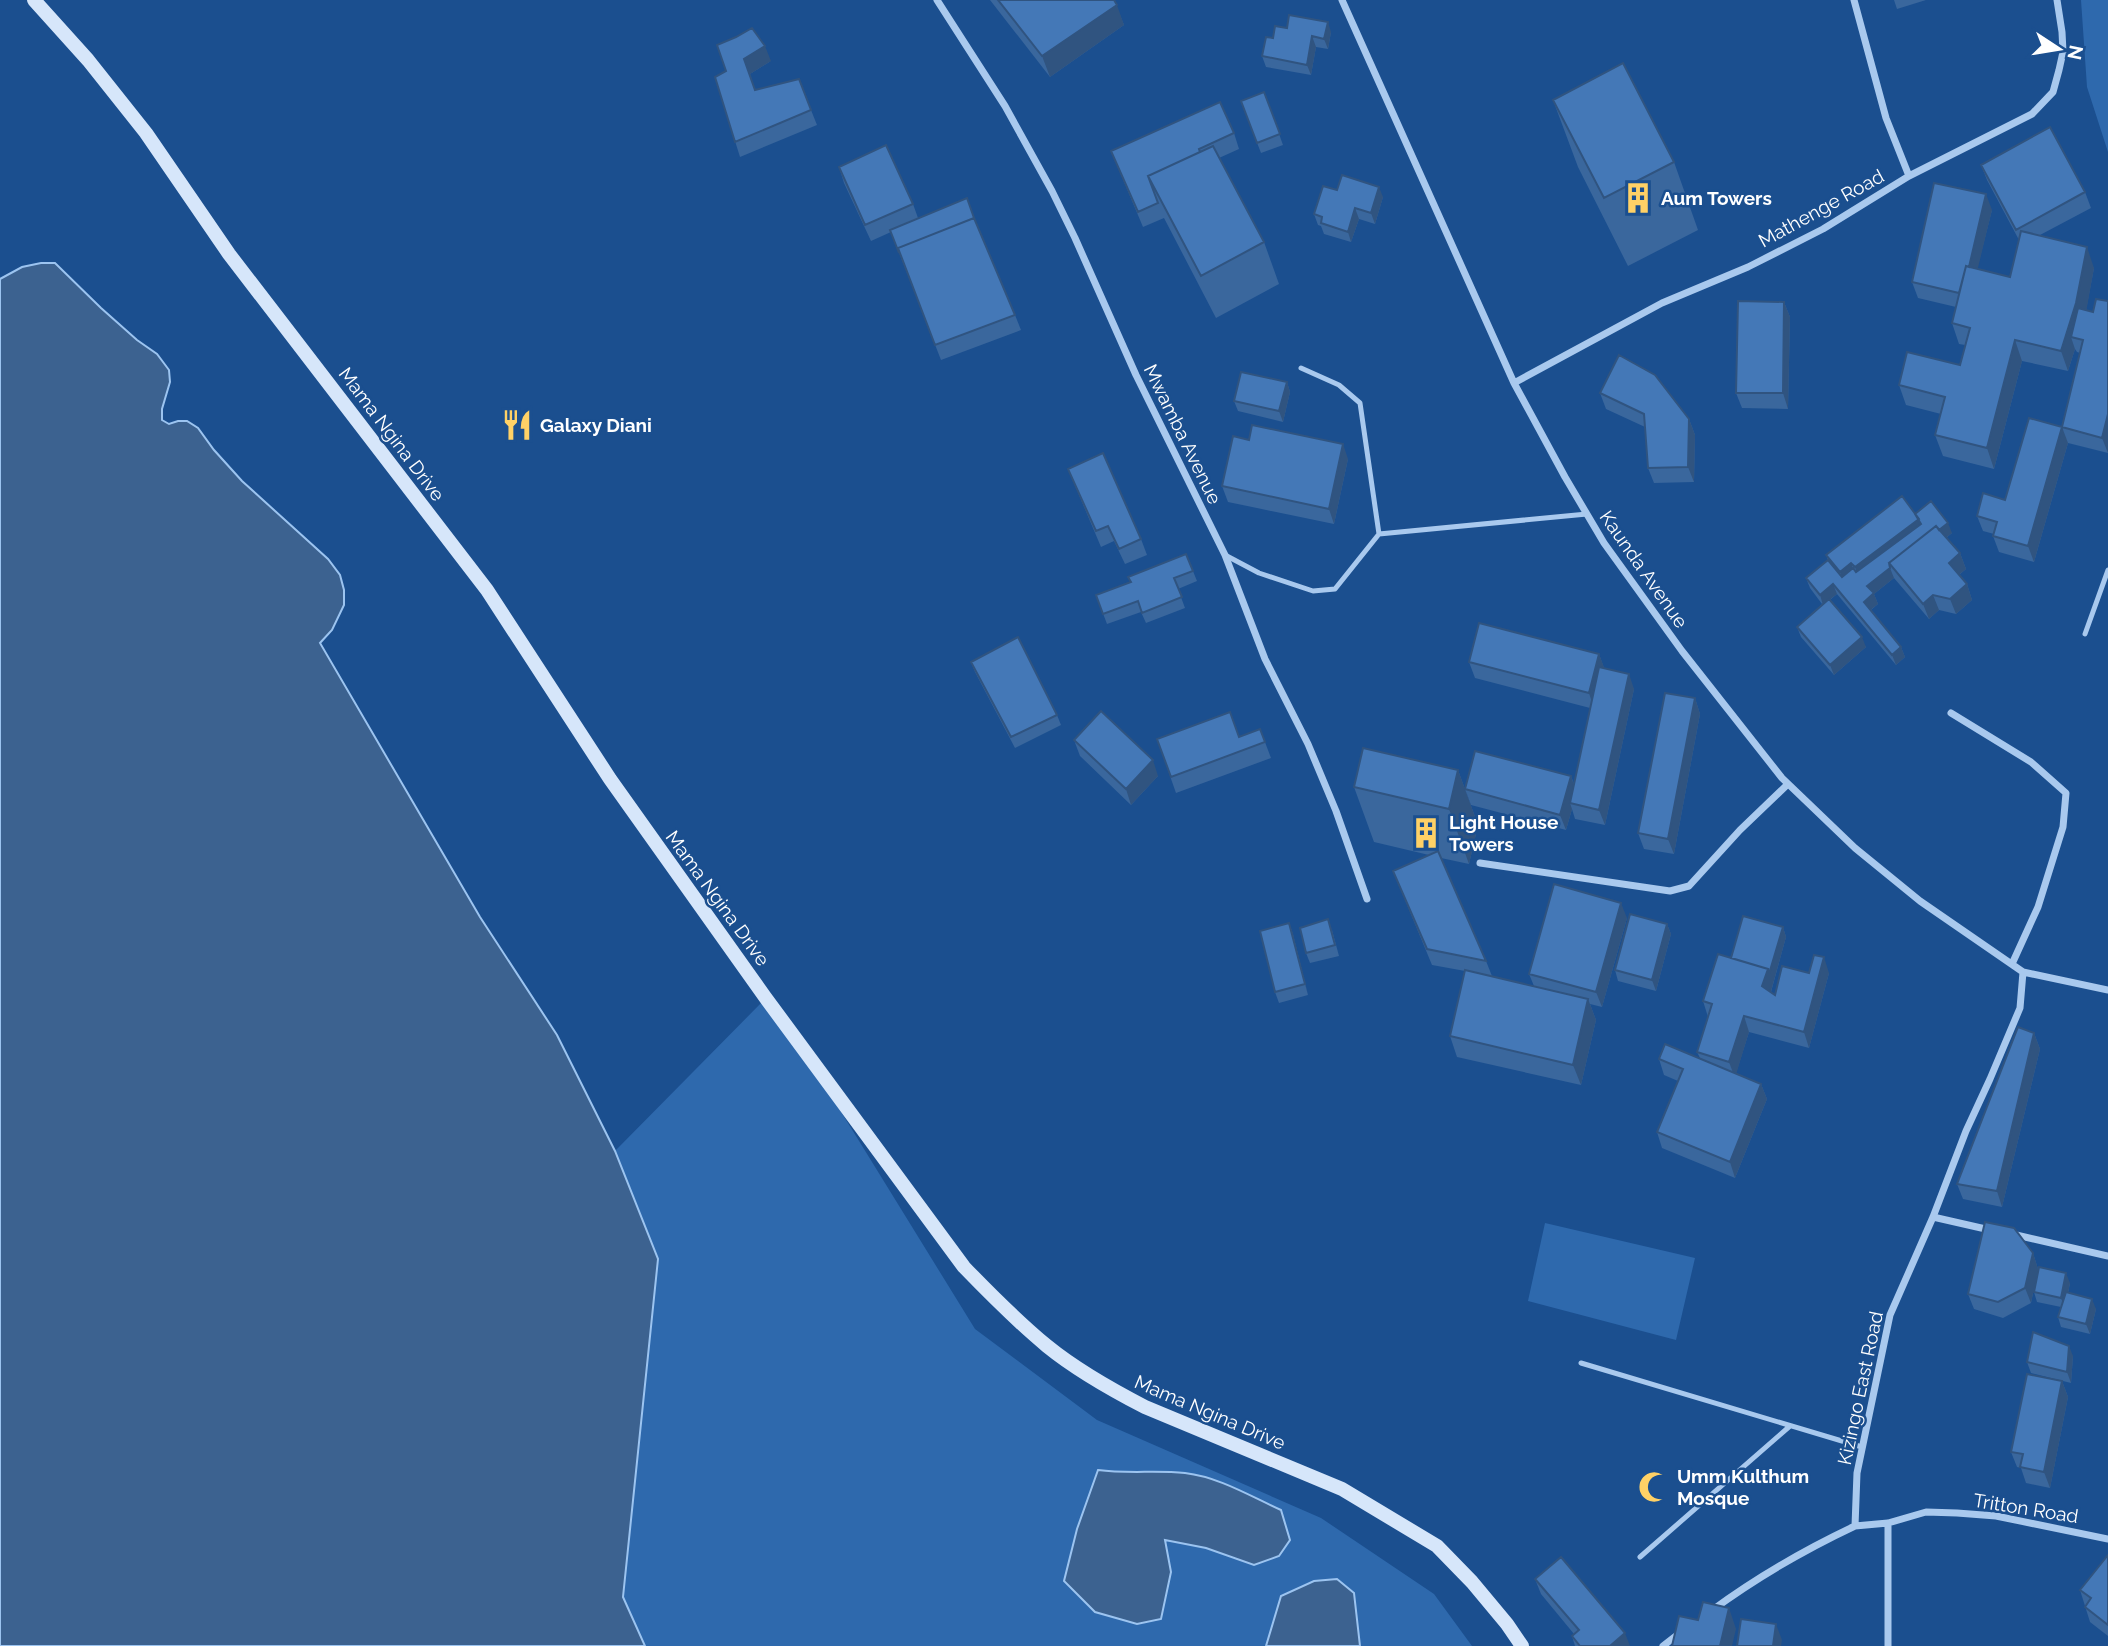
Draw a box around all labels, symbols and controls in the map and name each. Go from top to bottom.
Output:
north arrow [2024,14,2094,84]
text: N [2063,43,2088,62]
street label: Mathenge Road [1755,164,1887,252]
building icon: Aum Towers [1621,181,1655,215]
place label: Aum Towers [1661,187,1772,209]
street label: Mwamba Avenue [1140,361,1226,507]
street label: Mama Ngina Drive [335,363,449,505]
restaurant icon: Galaxy Diani [500,408,534,442]
place label: Galaxy Diani [540,414,652,436]
street label: Kaunda Avenue [1595,506,1693,632]
place label: Light House Towers [1449,811,1558,855]
building icon: Light House Towers [1409,816,1443,850]
street label: Mama Ngina Drive [662,826,774,970]
street label: Kizingo East Road [1833,1309,1887,1467]
street label: Mama Ngina Drive [1131,1370,1289,1454]
place label: Umm Kulthum Mosque [1677,1465,1809,1509]
mosque icon: Umm Kulthum Mosque [1637,1470,1671,1504]
street label: Tritton Road [1972,1489,2080,1527]

